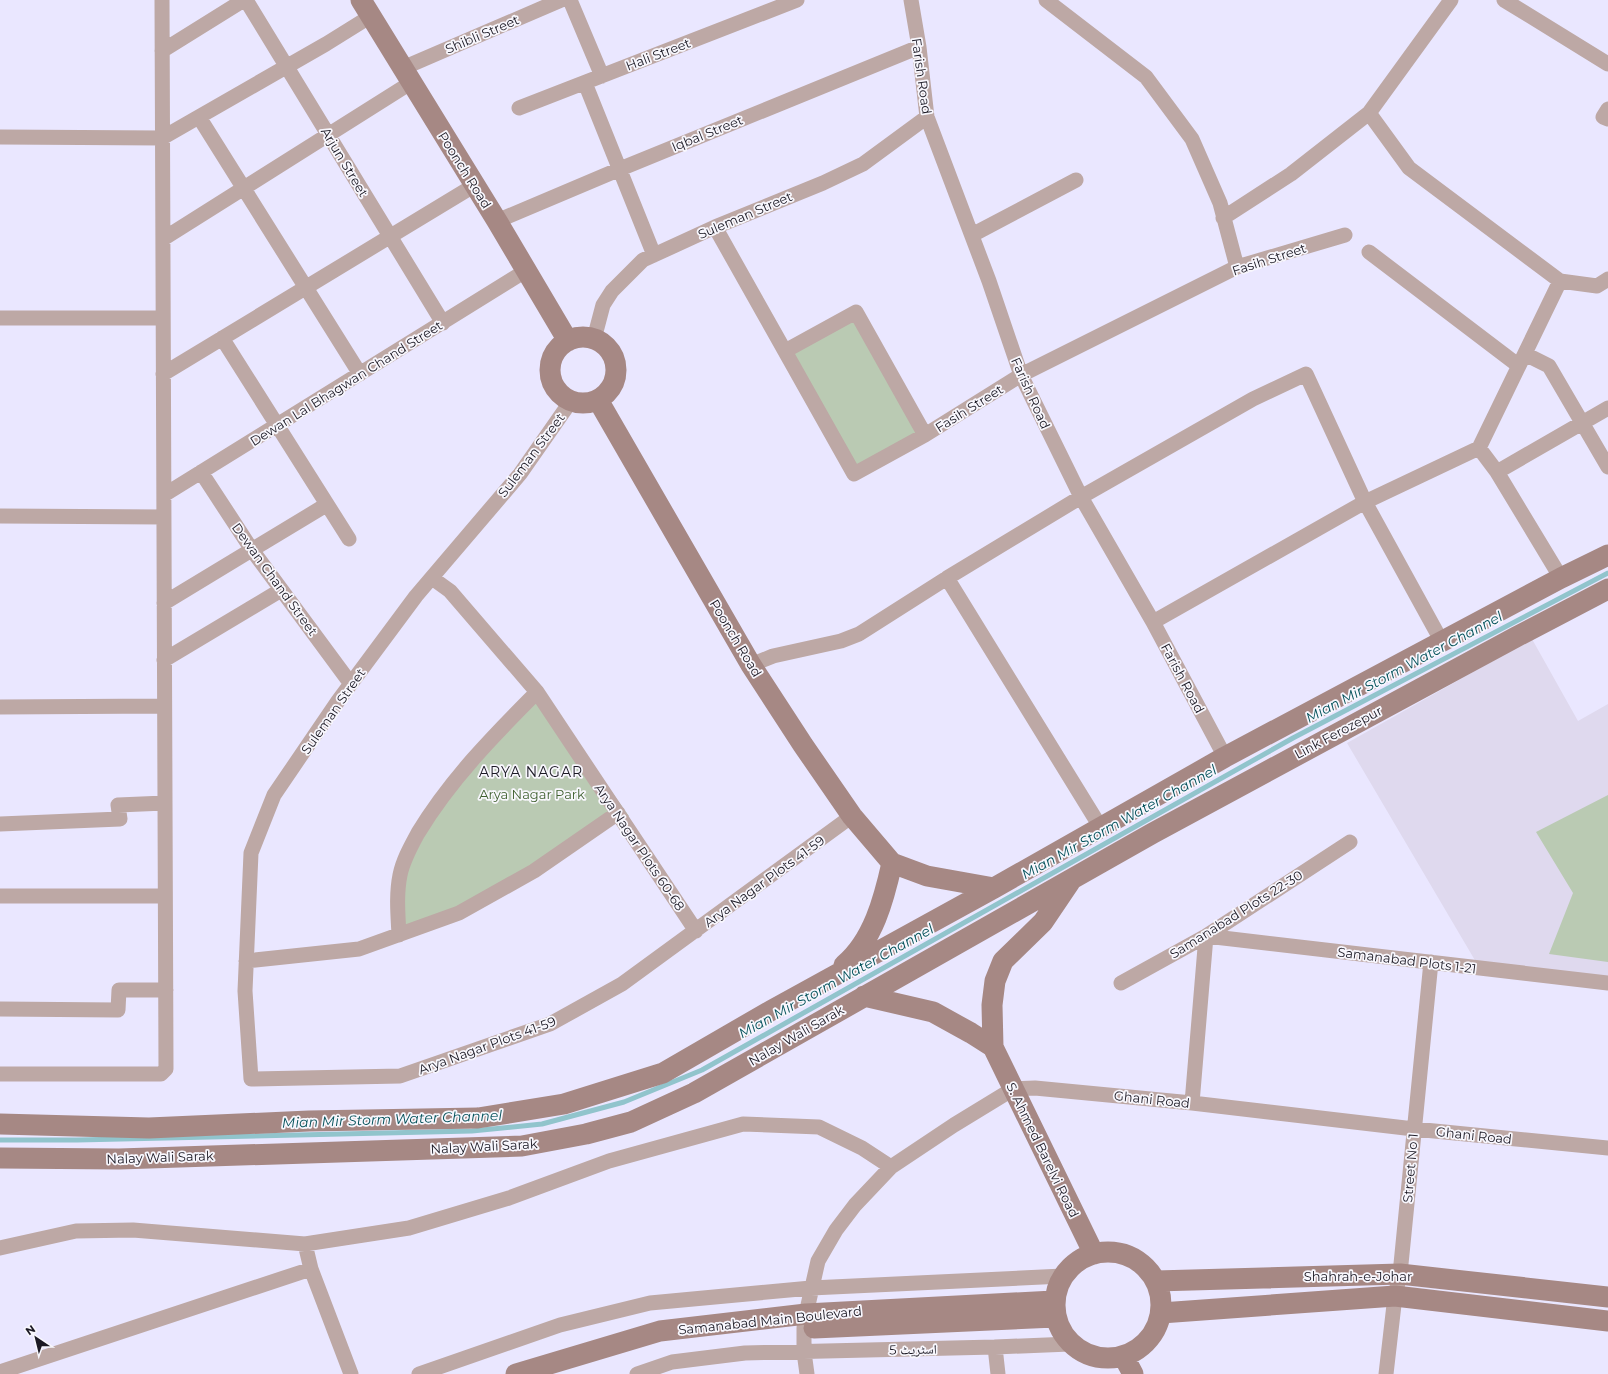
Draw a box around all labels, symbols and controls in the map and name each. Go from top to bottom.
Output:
street label: Shibli Street [443,11,521,57]
street label: Hali Street [623,34,693,74]
street label: Farish Road [909,37,935,115]
street label: Iqbal Street [669,111,745,155]
street label: Arjun Street [318,124,372,200]
street label: Poonch Road [435,129,495,211]
street label: Suleman Street [695,188,795,242]
street label: Fasih Street [1230,239,1308,279]
street label: Dewan Lal Bhagwan Chand Street [247,317,445,449]
street label: Farish Road [1008,355,1054,431]
street label: Fasih Street [932,381,1006,435]
street label: Suleman Street [494,410,568,500]
street label: Dewan Chand Street [229,519,321,639]
street label: Poonch Road [707,596,765,680]
water label: Mian Mir Storm Water Channel [1302,607,1506,727]
street label: Farish Road [1158,640,1208,716]
street label: Suleman Street [297,665,369,757]
street label: Link Ferozepur [1291,702,1385,762]
water label: Mian Mir Storm Water Channel [1018,761,1220,883]
district label: ARYA NAGAR [479,763,583,781]
street label: Arya Nagar Plots 60-68 [592,780,688,914]
park label: Arya Nagar Park [479,786,585,802]
street label: Arya Nagar Plots 41-59 [701,832,827,930]
street label: Samanabad Plots 22-30 [1167,867,1305,961]
water label: Mian Mir Storm Water Channel [735,920,937,1042]
street label: Samanabad Plots 1-21 [1337,944,1477,976]
street label: Nalay Wali Sarak [746,1001,847,1069]
street label: Arya Nagar Plots 41-59 [416,1013,558,1077]
street label: S. Ahmed Barelvi Road [1003,1080,1083,1220]
street label: Ghani Road [1113,1087,1191,1111]
water label: Mian Mir Storm Water Channel [282,1106,503,1132]
street label: Ghani Road [1435,1123,1513,1147]
street label: Street No 1 [1399,1133,1421,1203]
street label: Nalay Wali Sarak [430,1135,538,1157]
street label: Nalay Wali Sarak [106,1147,214,1167]
street label: Shahrah-e-Johar [1304,1268,1412,1284]
street label: Samanabad Main Boulevard [678,1302,862,1338]
north arrow [16,1318,56,1358]
text: N [23,1322,38,1338]
street label: اسٹریٹ 5 [889,1341,937,1358]

